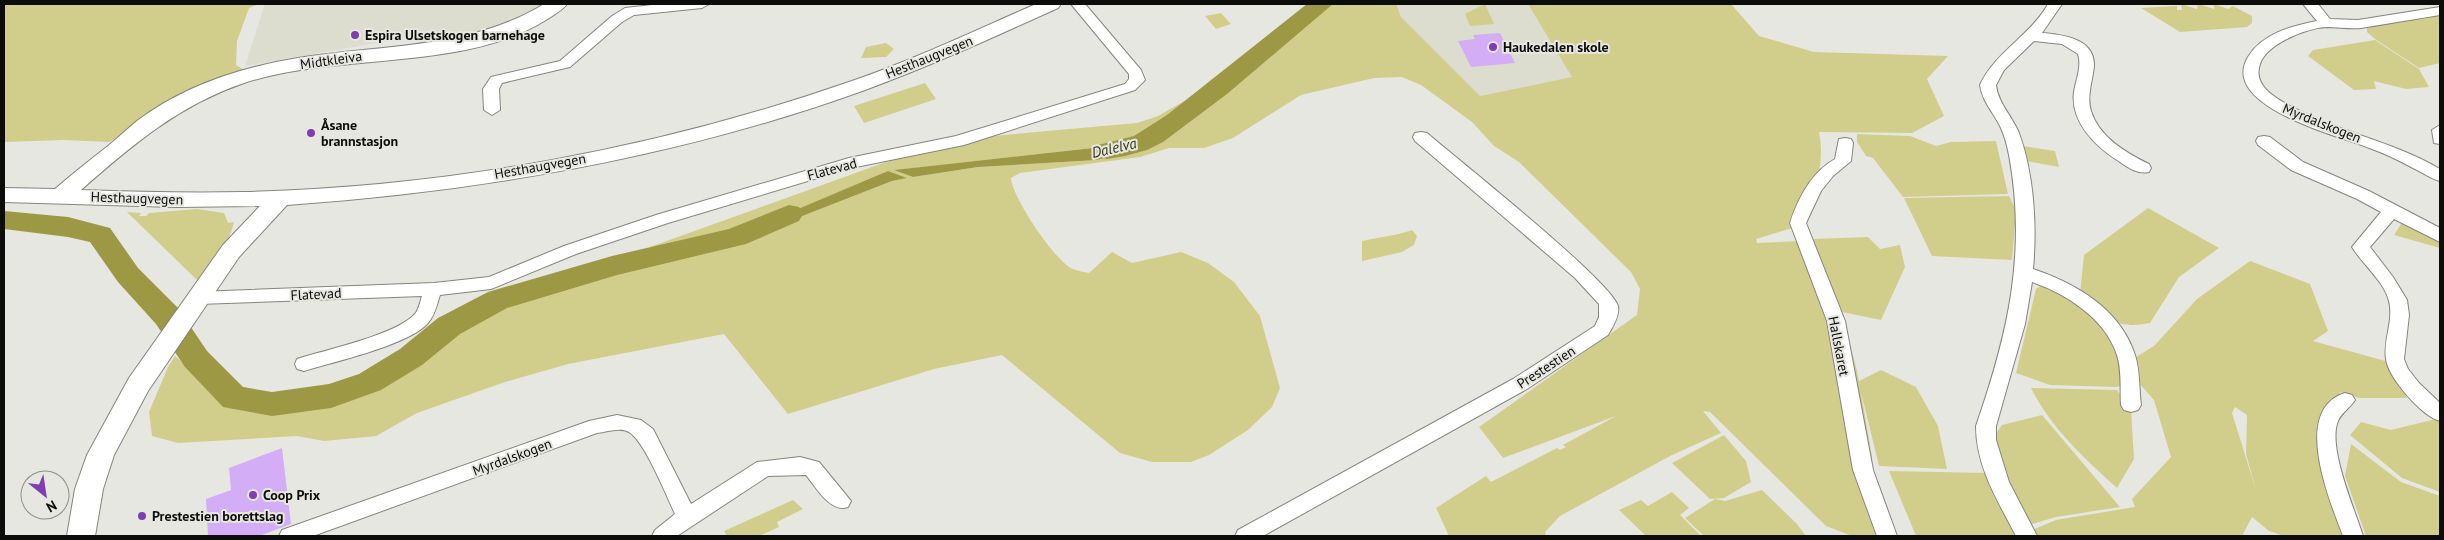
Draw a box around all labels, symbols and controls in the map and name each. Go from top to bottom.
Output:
place label: Espira Ulsetskogen barnehage [365,26,545,44]
marker: Espira Ulsetskogen barnehage [349,29,361,41]
street label: Hesthaugvegen [883,31,975,83]
place label: Haukedalen skole [1503,38,1609,56]
marker: Haukedalen skole [1487,41,1499,53]
street label: Midtkleiva [299,47,363,73]
street label: Myrdalskogen [2280,99,2364,147]
place label: Åsane brannstasjon [321,116,398,150]
marker: Åsane brannstasjon [305,127,317,139]
water label: Dalelva [1090,133,1139,162]
street label: Hesthaugvegen [493,149,587,183]
street label: Flatevad [805,154,859,184]
street label: Hesthaugvegen [90,187,184,209]
street label: Flatevad [290,284,342,304]
street label: Hallskaret [1824,314,1854,378]
street label: Prestestien [1513,341,1579,393]
street label: Myrdalskogen [470,434,554,480]
north arrow [20,470,70,520]
place label: Coop Prix [263,486,321,504]
marker: Coop Prix [247,489,259,501]
text: N [43,496,60,516]
place label: Prestestien borettslag [152,507,284,525]
marker: Prestestien borettslag [136,510,148,522]

